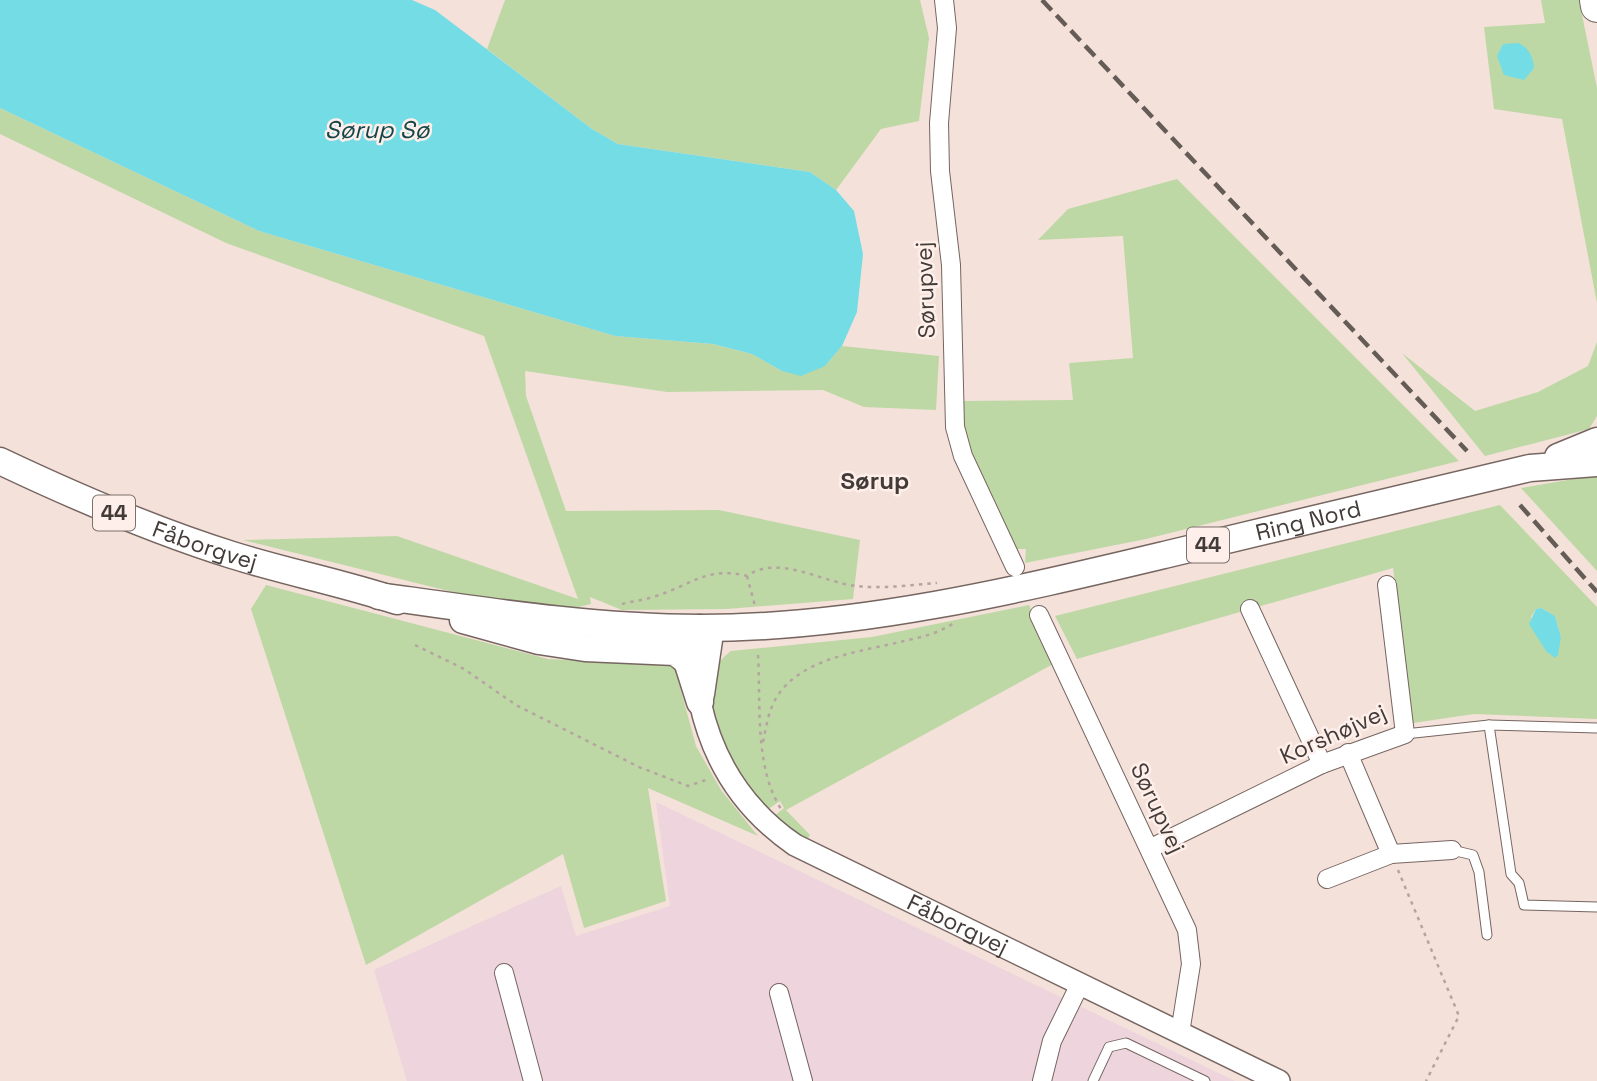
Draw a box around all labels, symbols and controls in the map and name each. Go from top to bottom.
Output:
water label: Sørup Sø [325,114,430,145]
street label: Sørupvej [908,241,942,339]
district label: Sørup [841,465,909,496]
street label: Ring Nord [1252,493,1364,548]
road number: 44 [93,496,135,530]
street label: Fåborgvej [148,514,261,577]
road number: 44 [1187,528,1229,562]
street label: Korshøjvej [1275,697,1391,771]
street label: Sørupvej [1124,758,1192,858]
street label: Fåborgvej [902,887,1013,962]

